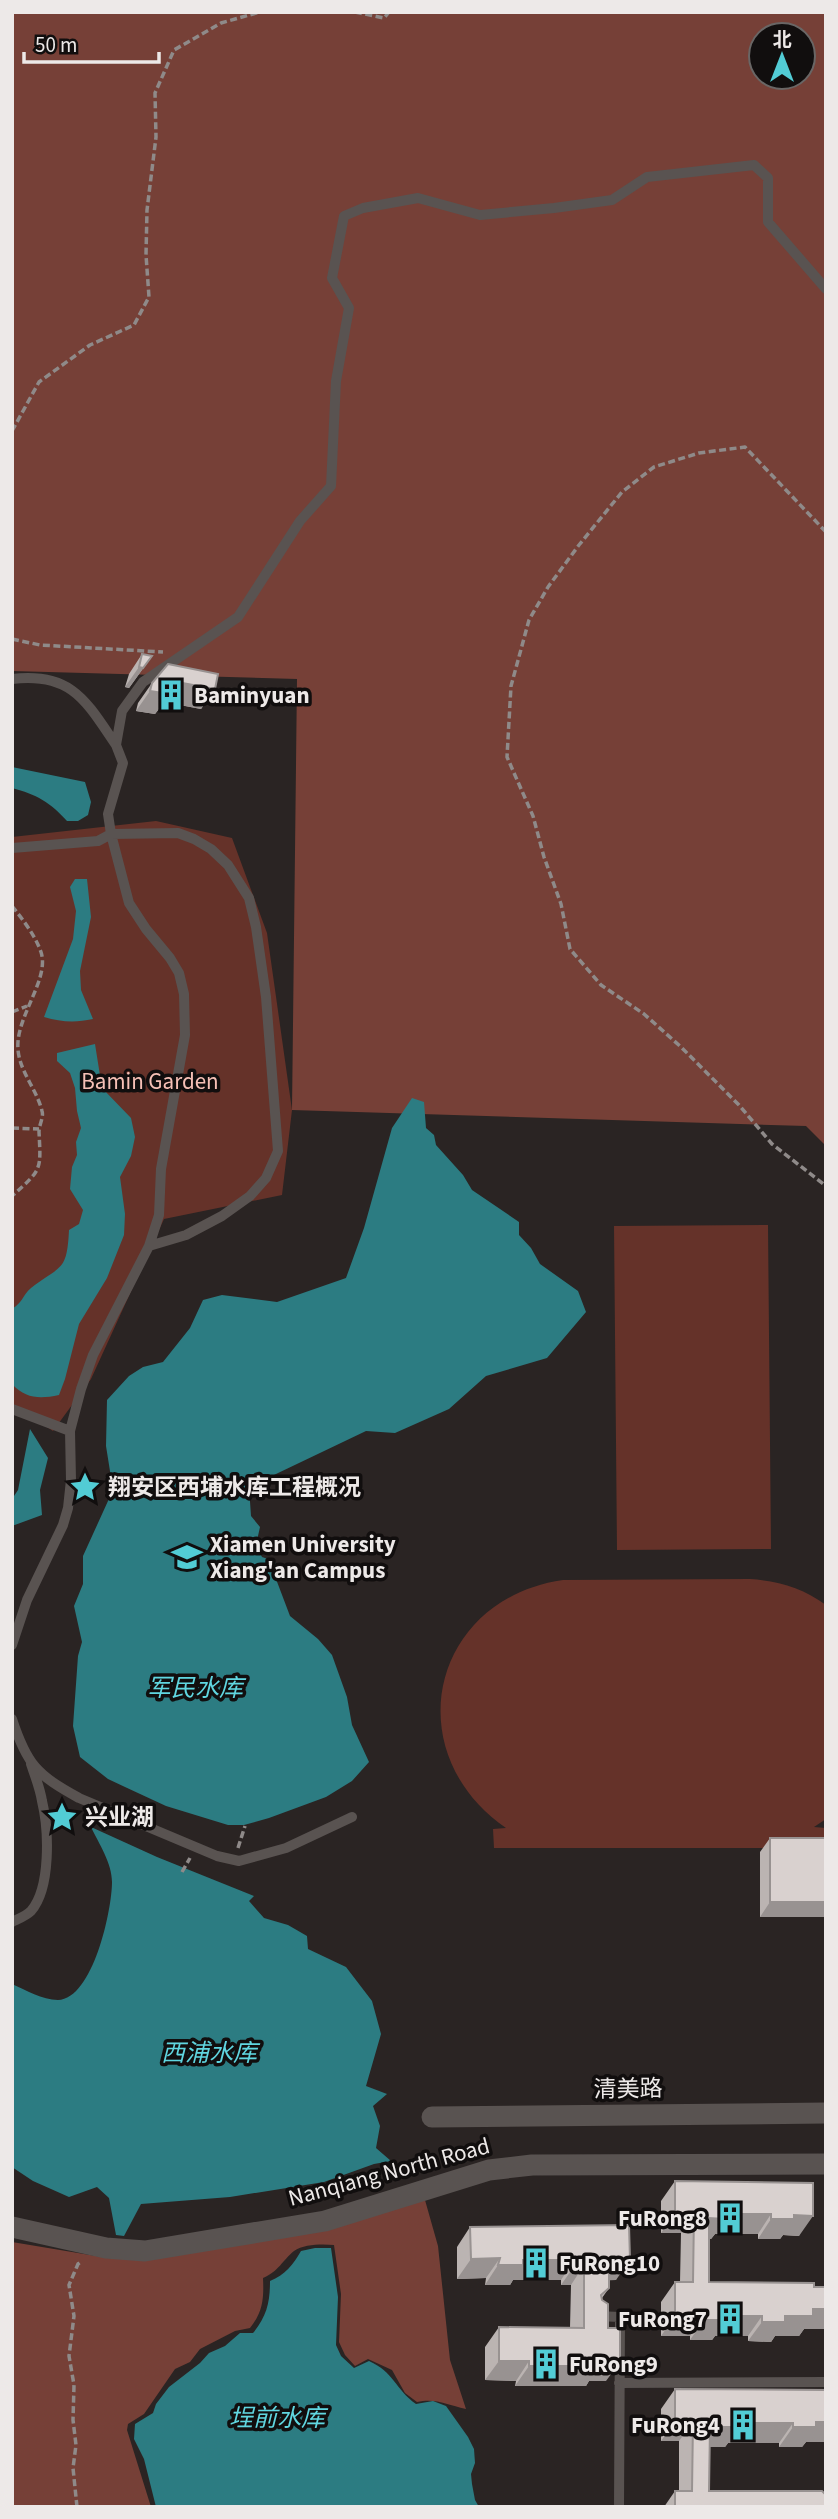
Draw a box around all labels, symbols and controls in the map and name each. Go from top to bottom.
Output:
scale bar [24,21,159,65]
north arrow [747,21,817,91]
text: 北 [772,27,792,54]
text: 50 m [35,30,77,60]
building icon: Baminyuan [154,678,188,712]
place label: Baminyuan [194,679,310,712]
park label: Bamin Garden [81,1065,219,1098]
place icon: 翔安区西埔水库工程概况 [68,1470,102,1504]
place label: 翔安区西埔水库工程概况 [108,1471,361,1504]
place label: Xiamen University Xiang'an Campus [210,1528,396,1587]
school or university icon: Xiamen University Xiang'an Campus [170,1540,204,1574]
water label: 军民水库 [147,1671,247,1706]
place icon: 兴业湖 [45,1800,79,1834]
place label: 兴业湖 [85,1801,154,1834]
water label: 西浦水库 [161,2036,261,2071]
street label: 清美路 [593,2072,663,2106]
street label: Nanqiang North Road [285,2129,493,2215]
building icon: FuRong8 [713,2201,747,2235]
place label: FuRong8 [618,2202,707,2235]
building icon: FuRong10 [519,2246,553,2280]
place label: FuRong10 [559,2247,660,2280]
building icon: FuRong7 [713,2302,747,2336]
place label: FuRong7 [618,2303,707,2336]
building icon: FuRong9 [529,2347,563,2381]
place label: FuRong9 [569,2348,658,2381]
water label: 埕前水库 [229,2401,329,2436]
building icon: FuRong4 [726,2408,760,2442]
place label: FuRong4 [631,2409,720,2442]

